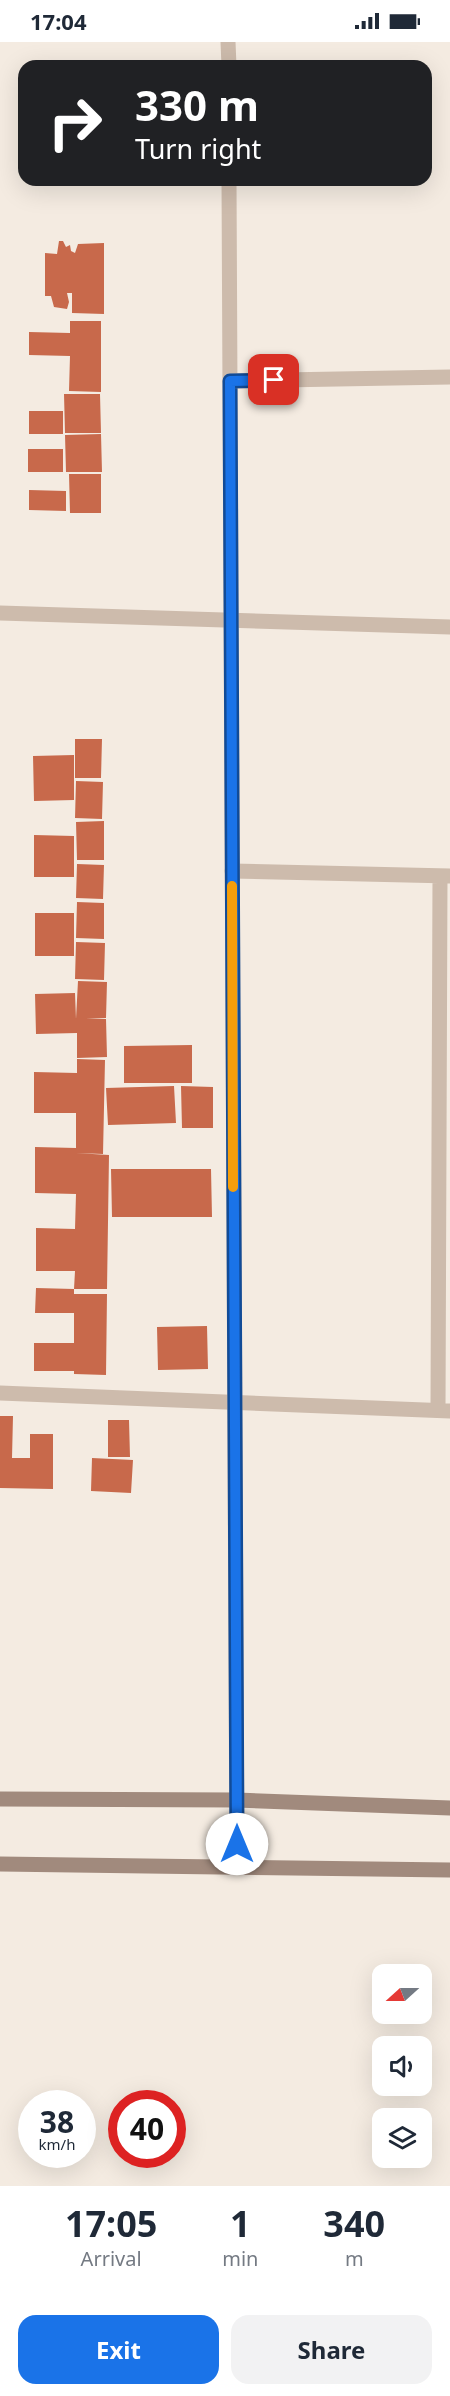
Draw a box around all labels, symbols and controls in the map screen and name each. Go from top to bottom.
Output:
text: 17:04 [30,6,87,36]
text: 330 m [135,76,259,133]
icon: right [36,84,114,162]
text: Turn right [135,130,261,167]
pin [248,354,299,405]
icon: arrive [257,363,290,396]
position arrow [205,1812,269,1876]
north arrow [372,1964,432,2024]
map controls [372,1964,432,2168]
button: sound [372,2036,432,2096]
speed limit sign: 40 [108,2090,186,2168]
text: 38 [40,2101,74,2142]
button: layers [372,2108,432,2168]
text: km/h [39,2134,75,2154]
text: 17:05 [65,2199,157,2248]
text: 1 [230,2199,251,2248]
text: 340 [323,2199,385,2248]
text: Arrival [81,2245,142,2272]
text: min [222,2245,258,2272]
text: m [345,2245,364,2272]
button: Exit [18,2315,219,2384]
button: Share [231,2315,432,2384]

